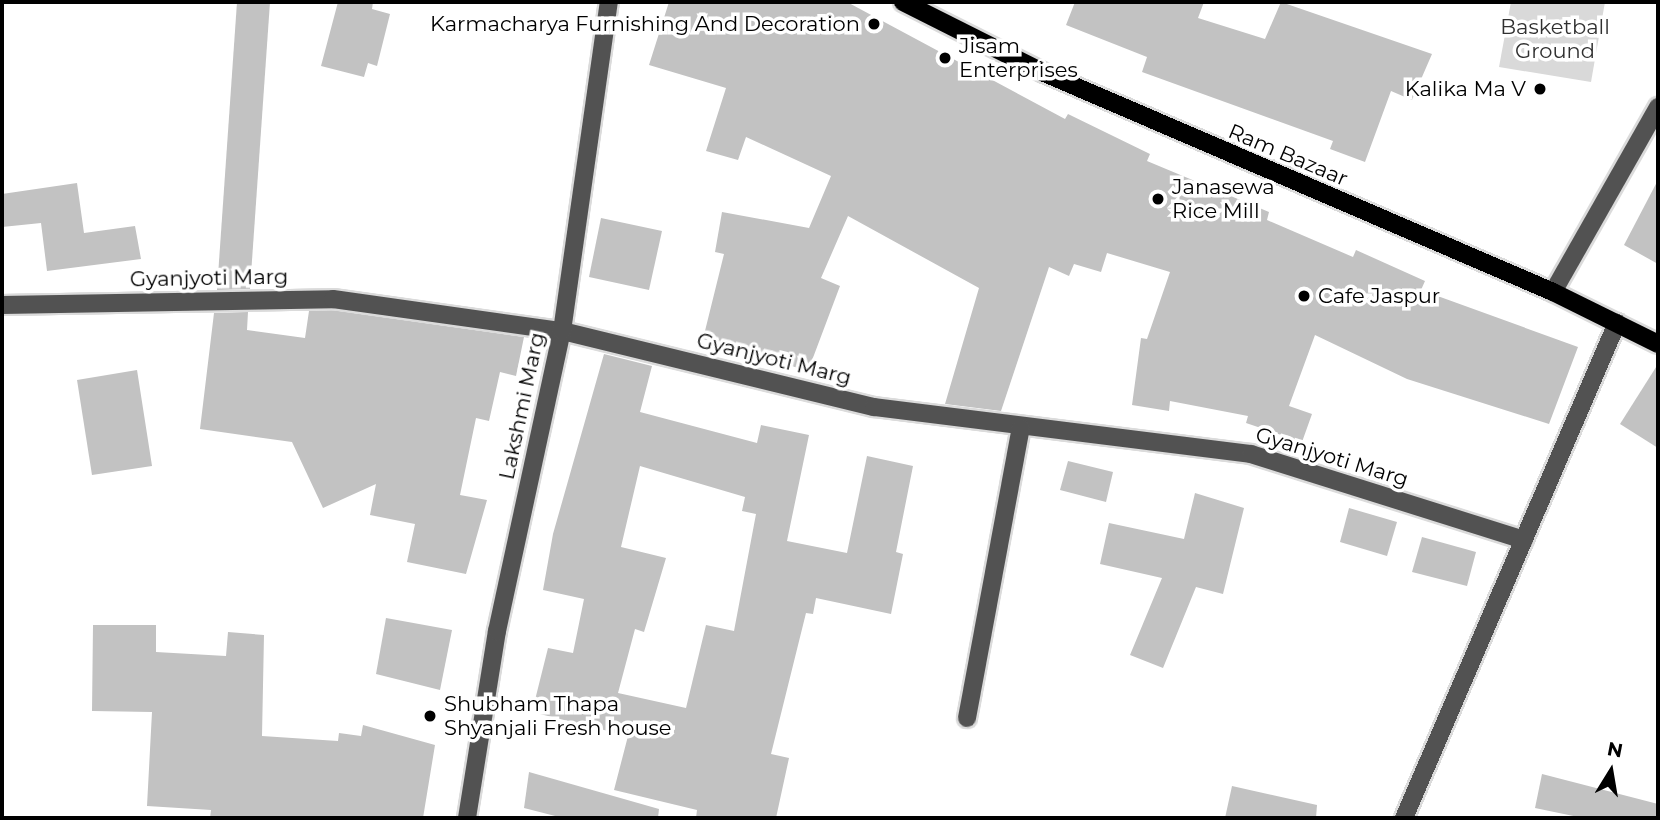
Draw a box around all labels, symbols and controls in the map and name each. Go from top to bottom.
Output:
place label: Karmacharya Furnishing And Decoration [430,11,860,37]
park label: Basketball Ground [1500,14,1610,64]
marker: Karmacharya Furnishing And Decoration [866,16,882,32]
place label: Jisam Enterprises [959,33,1078,83]
marker: Jisam Enterprises [937,50,953,66]
place label: Kalika Ma V [1405,76,1526,102]
marker: Kalika Ma V [1532,81,1548,97]
street label: Ram Bazaar [1224,119,1352,191]
place label: Janasewa Rice Mill [1172,174,1275,224]
marker: Janasewa Rice Mill [1150,191,1166,207]
street label: Gyanjyoti Marg [130,264,288,292]
place label: Cafe Jaspur [1318,283,1440,309]
marker: Cafe Jaspur [1296,288,1312,304]
street label: Gyanjyoti Marg [694,328,854,390]
street label: Lakshmi Marg [494,330,550,482]
street label: Gyanjyoti Marg [1253,422,1411,492]
place label: Shubham Thapa Shyanjali Fresh house [444,691,671,741]
marker: Shubham Thapa Shyanjali Fresh house [422,708,438,724]
north arrow [1576,736,1646,806]
text: N [1605,737,1625,763]

